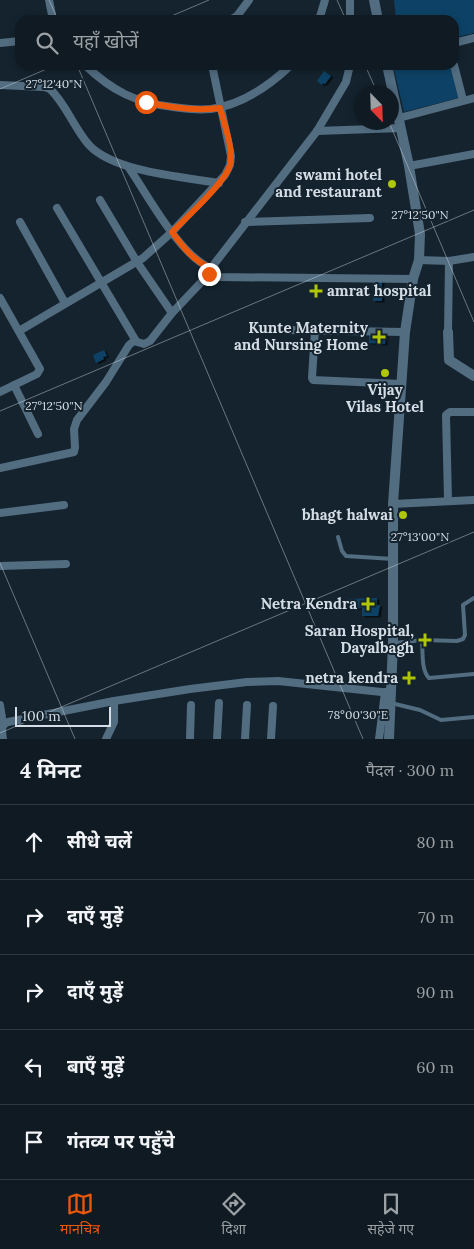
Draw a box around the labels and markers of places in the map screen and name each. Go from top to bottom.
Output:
place label: swami hotel and restaurant [275,165,383,201]
marker: swami hotel and restaurant [386,178,398,190]
place label: amrat hospital [327,281,432,300]
marker: amrat hospital [309,284,323,298]
place label: Kunte Maternity and Nursing Home [234,318,369,354]
marker: Kunte Maternity and Nursing Home [372,330,386,344]
marker: Vijay Vilas Hotel [379,367,391,379]
place label: Vijay Vilas Hotel [346,380,424,416]
place label: bhagt halwai [301,505,393,524]
marker: bhagt halwai [397,509,409,521]
place label: Netra Kendra [261,594,357,613]
marker: Netra Kendra [361,597,375,611]
place label: Saran Hospital, Dayalbagh [305,621,415,657]
marker: Saran Hospital, Dayalbagh [418,633,432,647]
place label: netra kendra [305,668,398,687]
marker: netra kendra [402,671,416,685]

